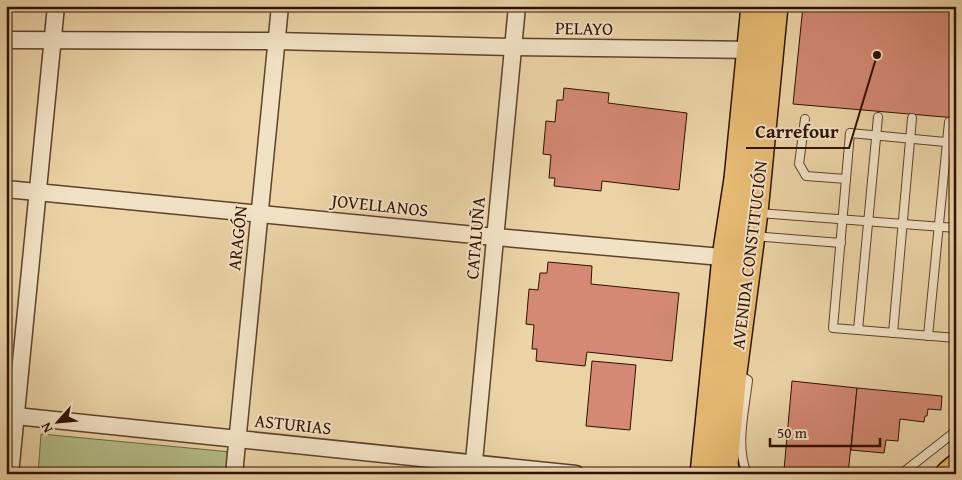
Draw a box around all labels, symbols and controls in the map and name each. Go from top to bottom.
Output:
street label: PELAYO [555,14,613,42]
callout: Carrefour [746,114,849,148]
text: Carrefour [755,117,839,145]
street label: AVENIDA CONSTITUCIÓN [724,159,774,351]
street label: JOVELLANOS [328,186,430,224]
street label: CATALUÑA [458,196,492,280]
street label: ARAGÓN [220,204,254,272]
north arrow [32,398,82,448]
street label: ASTURIAS [253,407,333,441]
scale bar [770,415,880,447]
text: N [35,419,57,437]
text: 50 m [777,422,808,443]

